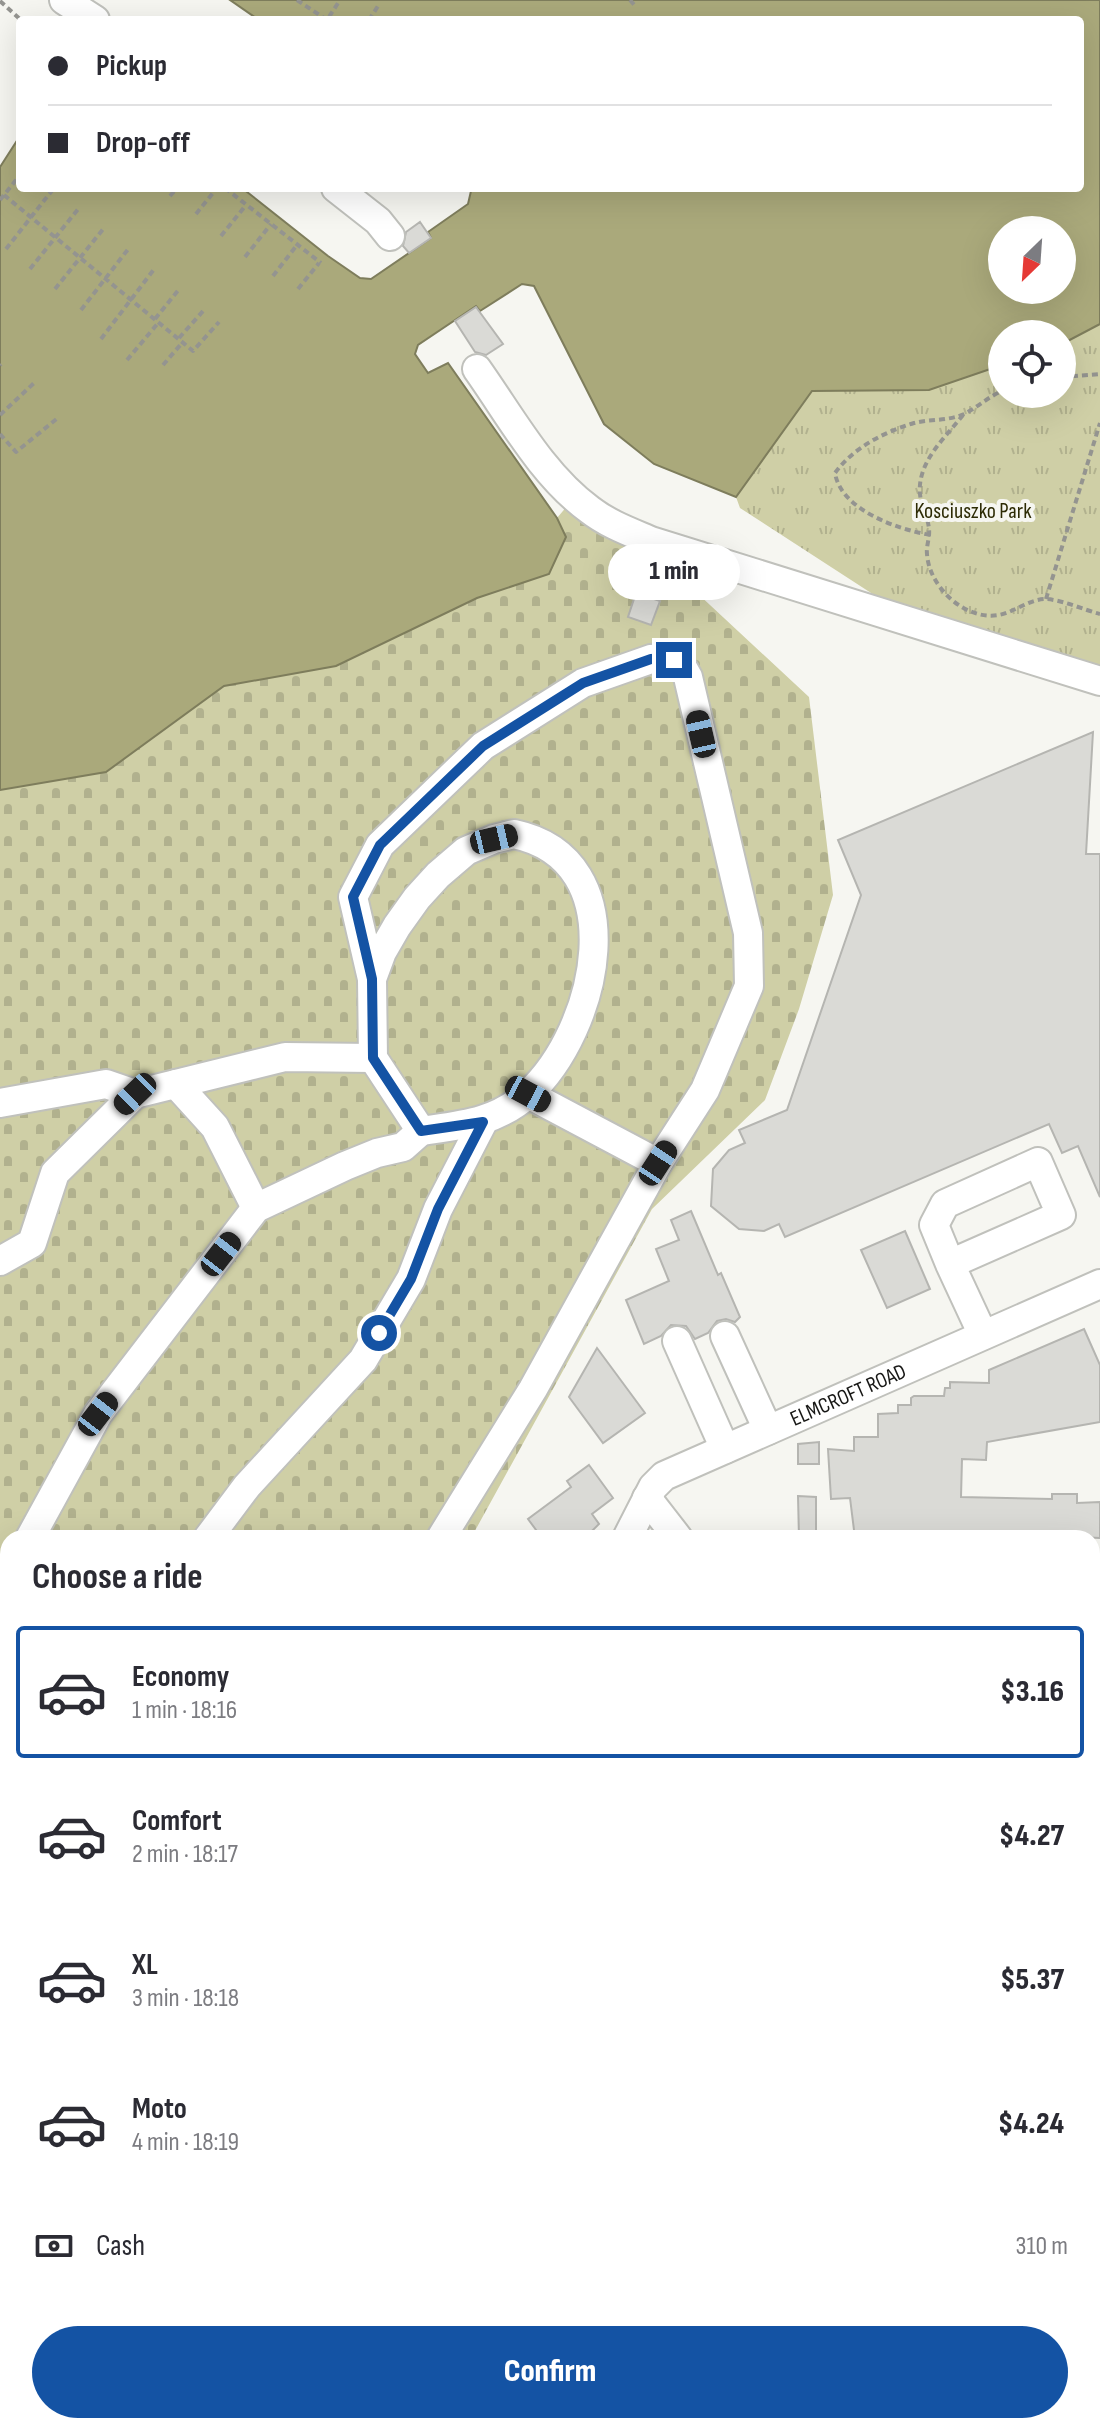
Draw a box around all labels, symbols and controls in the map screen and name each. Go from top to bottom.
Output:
text: Pickup [96,48,167,84]
text: Drop-off [96,125,190,161]
north arrow [988,216,1076,304]
map controls [988,216,1076,408]
button: locate [988,320,1076,408]
park label: Kosciuszko Park [914,498,1032,525]
callout: 1 min [608,544,740,600]
text: 1 min [649,556,699,587]
route end [656,642,692,678]
car [684,708,718,760]
car [468,822,520,856]
car [109,1069,161,1119]
car [501,1072,555,1116]
car [635,1136,681,1190]
car [197,1228,245,1280]
route start [361,1315,397,1351]
street label: ELMCROFT ROAD [786,1358,910,1432]
car [74,1388,122,1440]
text: Choose a ride [32,1556,203,1599]
icon: car [36,1656,108,1728]
text: Economy [132,1659,229,1695]
text: $3.16 [1000,1674,1064,1710]
text: 1 min · 18:16 [132,1695,237,1726]
icon: car [36,1800,108,1872]
text: Comfort [132,1803,222,1839]
text: $4.27 [999,1818,1064,1854]
text: 2 min · 18:17 [132,1839,238,1870]
icon: car [36,1944,108,2016]
text: XL [132,1947,158,1983]
text: $5.37 [1000,1962,1064,1998]
text: 3 min · 18:18 [132,1983,239,2014]
icon: car [36,2088,108,2160]
text: Moto [132,2091,187,2127]
text: $4.24 [998,2106,1064,2142]
text: 4 min · 18:19 [132,2127,239,2158]
icon: cash [32,2224,76,2268]
text: Cash [96,2228,145,2264]
text: 310 m [1016,2231,1068,2262]
button: Confirm [32,2326,1068,2418]

